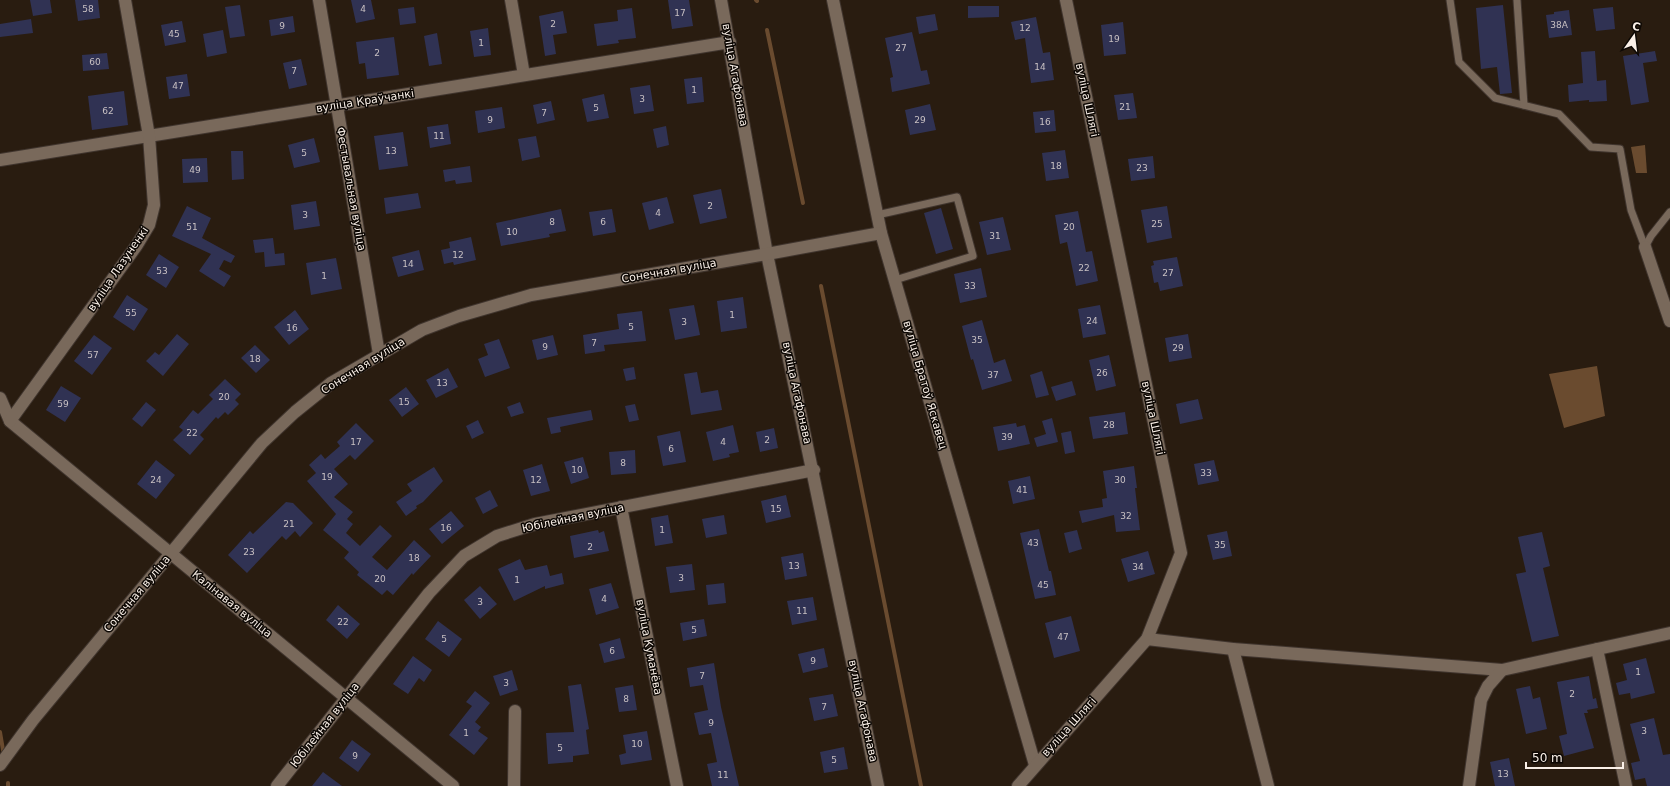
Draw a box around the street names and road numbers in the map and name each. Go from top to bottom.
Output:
street label: вуліца Агафонава [720,23,750,127]
street label: вуліца Шлягі [1073,62,1101,138]
street label: вуліца Краўчанкі [315,87,415,115]
street label: Фестывальная вуліца [334,126,368,252]
street label: вуліца Лазуненкі [85,224,151,314]
street label: Сонечная вуліца [620,256,718,286]
street label: вуліца Братоў Яскавец [900,319,950,451]
street label: Сонечная вуліца [319,335,407,397]
street label: вуліца Агафонава [780,341,814,445]
street label: вуліца Шлягі [1139,380,1167,456]
street label: Юбілейная вуліца [521,501,625,535]
street label: Сонечная вуліца [101,553,173,635]
street label: Калінавая вуліца [189,568,275,640]
street label: вуліца Куманёва [633,598,665,696]
street label: вуліца Агафонава [846,659,880,763]
street label: Юбілейная вуліца [288,680,362,770]
street label: вуліца Шлягі [1039,695,1099,759]

